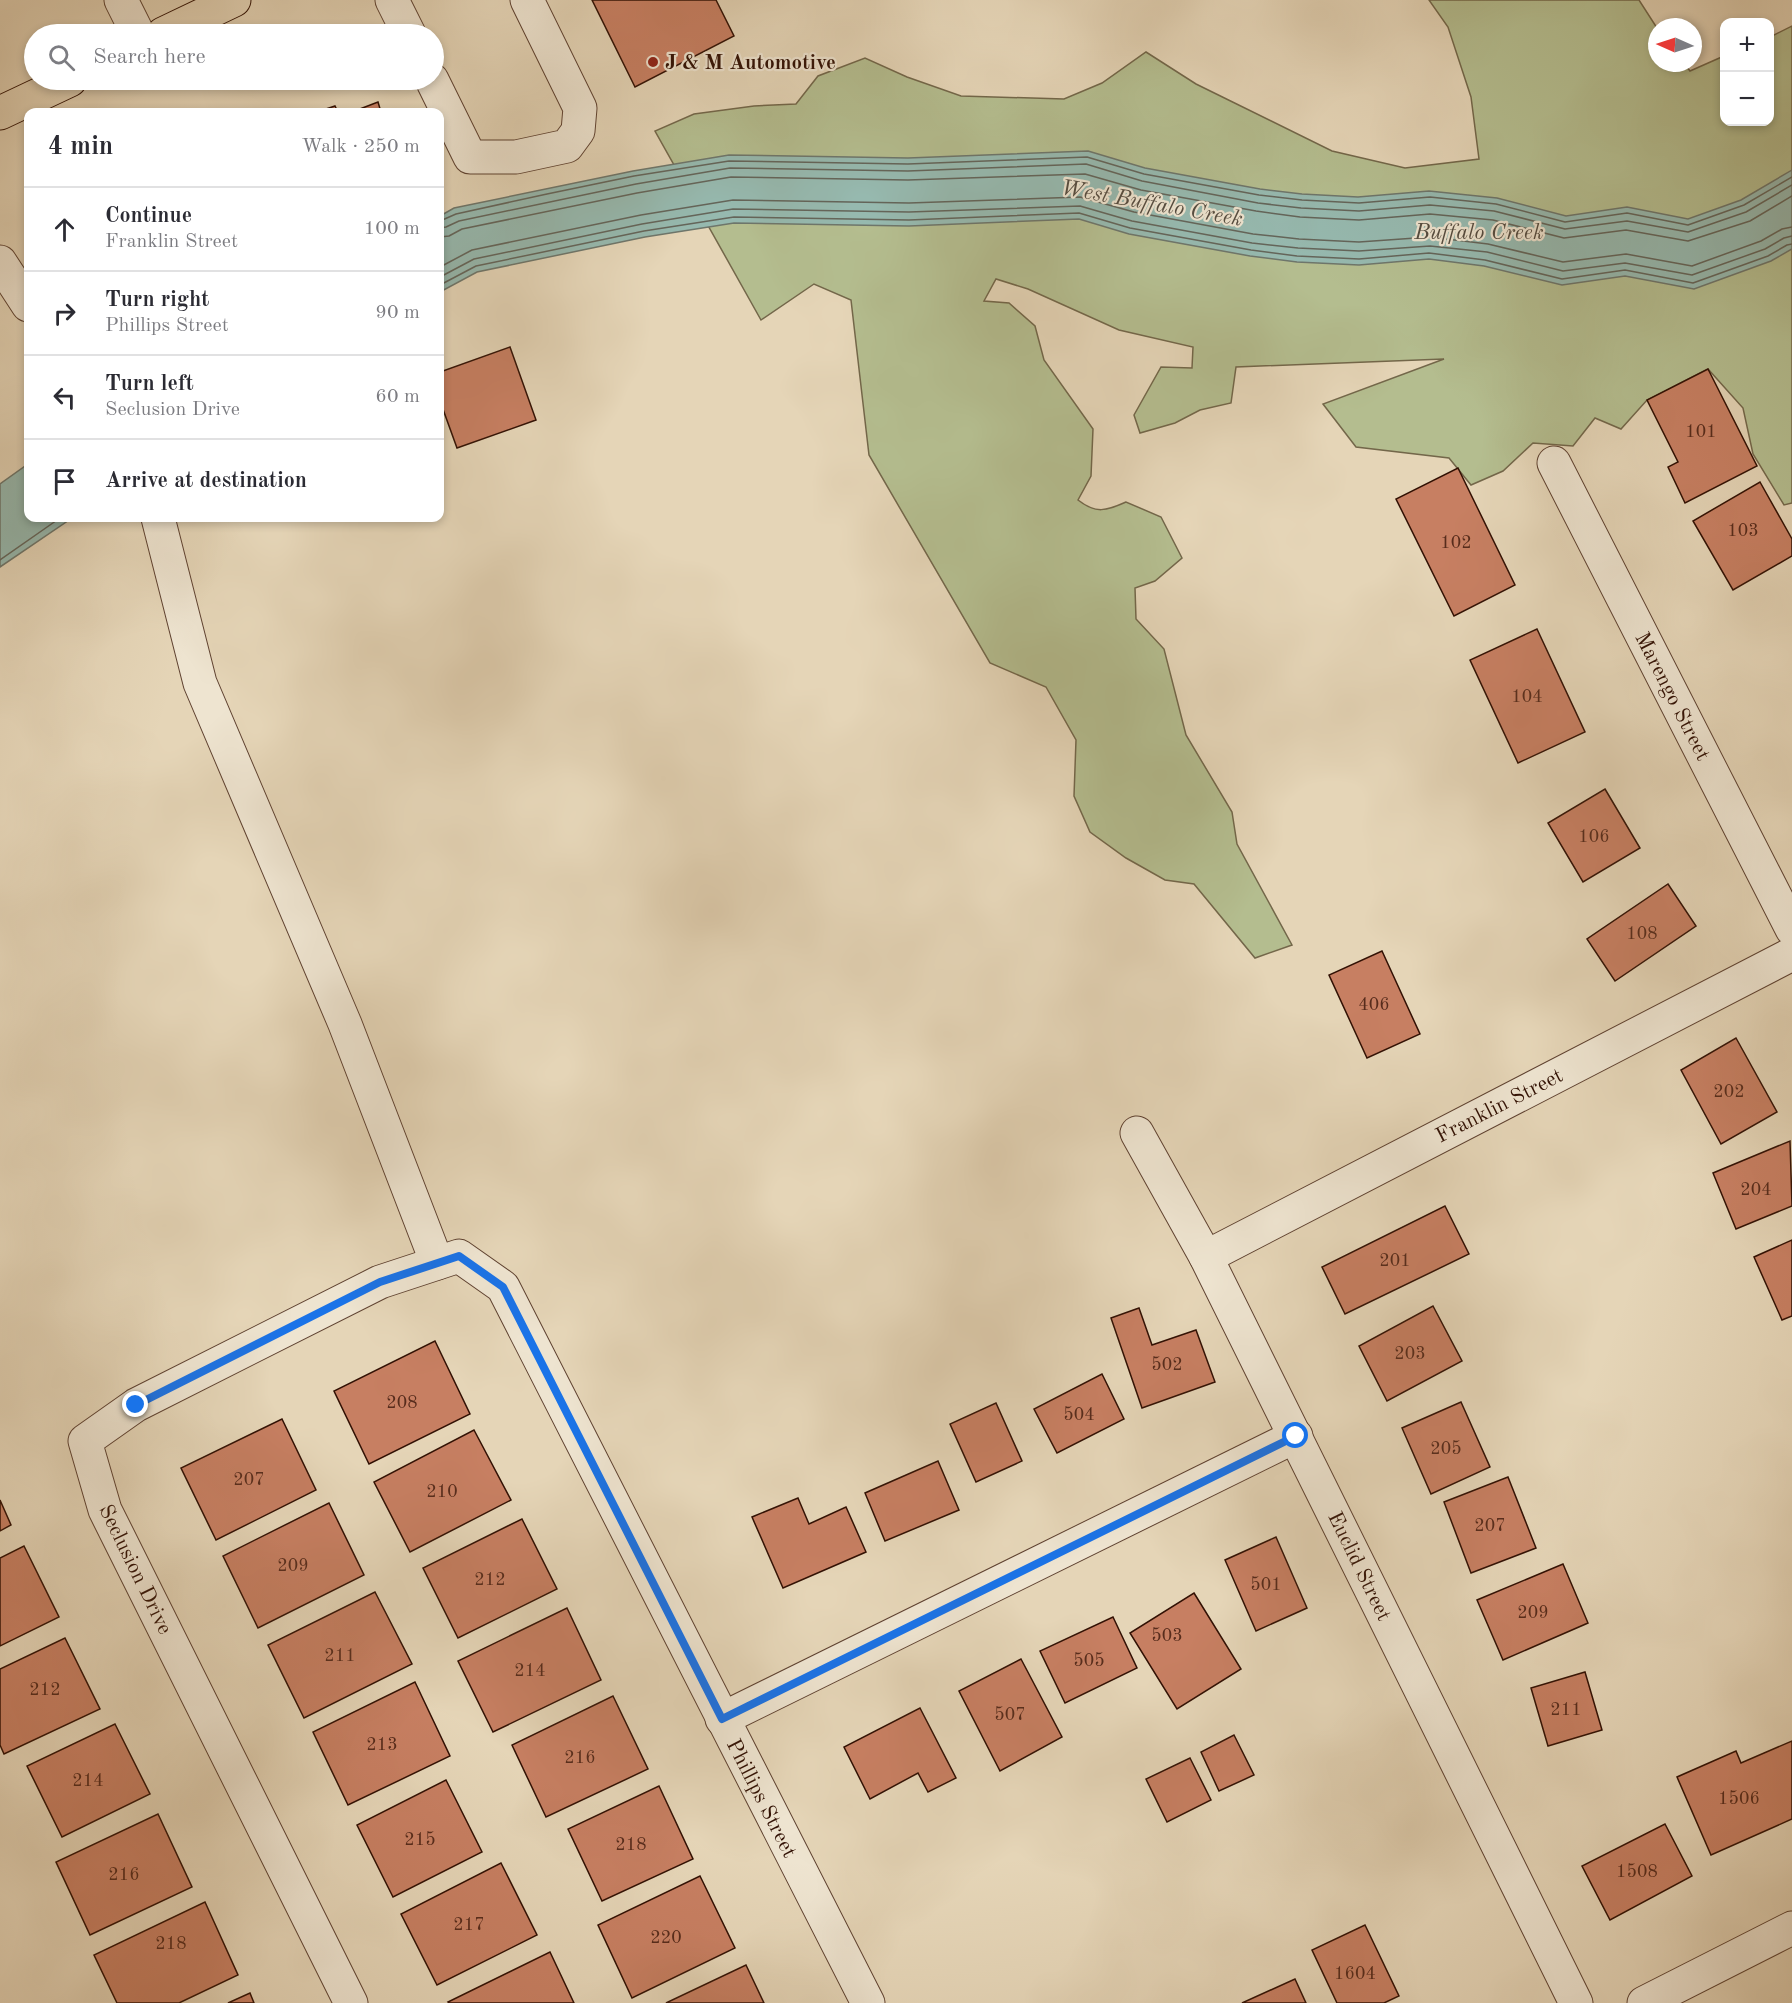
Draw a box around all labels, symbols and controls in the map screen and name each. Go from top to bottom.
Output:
north arrow [1648,18,1702,72]
map controls [1720,18,1774,126]
button: + [1720,18,1774,72]
search box [24,24,444,90]
icon: search [45,41,78,74]
text: Search here [93,46,206,68]
place label: J & M Automotive [665,53,836,74]
marker: J & M Automotive [646,55,660,69]
button: − [1720,72,1774,126]
text: 4 min [48,134,113,160]
text: Walk · 250 m [301,137,420,157]
water label: West Buffalo Creek [1059,177,1245,231]
text: Continue [105,205,192,227]
icon: ahead [48,213,81,246]
text: 100 m [364,219,420,239]
water label: Buffalo Creek [1413,222,1544,244]
text: Franklin Street [105,232,238,252]
text: Turn right [105,289,209,311]
icon: right [48,297,81,330]
text: 90 m [375,303,420,323]
text: Phillips Street [105,316,229,336]
text: Turn left [105,373,194,395]
icon: left [48,381,81,414]
text: 60 m [375,387,420,407]
text: Seclusion Drive [105,400,240,420]
house number: 101 [1685,423,1717,441]
icon: arrive [48,465,81,498]
text: Arrive at destination [105,470,307,492]
house number: 103 [1727,522,1759,540]
house number: 102 [1440,534,1472,552]
street label: Marengo Street [1630,629,1713,764]
house number: 104 [1511,688,1543,706]
house number: 106 [1578,828,1610,846]
house number: 108 [1626,925,1658,943]
house number: 406 [1358,996,1390,1014]
street label: Franklin Street [1433,1065,1567,1147]
house number: 202 [1713,1083,1745,1101]
house number: 204 [1740,1181,1772,1199]
house number: 201 [1379,1252,1411,1270]
house number: 203 [1394,1345,1426,1363]
house number: 502 [1151,1356,1183,1374]
route end [122,1391,148,1417]
house number: 208 [386,1394,418,1412]
house number: 504 [1063,1406,1095,1424]
route start [1282,1422,1308,1448]
house number: 205 [1430,1440,1462,1458]
house number: 207 [233,1471,265,1489]
house number: 210 [426,1483,458,1501]
street label: Seclusion Drive [94,1501,175,1638]
street label: Euclid Street [1323,1509,1394,1625]
house number: 207 [1474,1517,1506,1535]
house number: 209 [277,1557,309,1575]
house number: 212 [474,1571,506,1589]
house number: 501 [1250,1576,1282,1594]
house number: 209 [1517,1604,1549,1622]
house number: 503 [1151,1627,1183,1645]
house number: 211 [324,1647,356,1665]
house number: 505 [1073,1652,1105,1670]
house number: 214 [514,1662,546,1680]
house number: 212 [29,1681,61,1699]
house number: 211 [1550,1701,1582,1719]
house number: 507 [994,1706,1026,1724]
house number: 213 [366,1736,398,1754]
street label: Phillips Street [722,1736,800,1861]
house number: 216 [564,1749,596,1767]
house number: 214 [72,1772,104,1790]
house number: 1506 [1718,1790,1760,1808]
house number: 215 [404,1831,436,1849]
house number: 218 [615,1836,647,1854]
house number: 1508 [1616,1863,1658,1881]
house number: 216 [108,1866,140,1884]
house number: 217 [453,1916,485,1934]
house number: 220 [650,1929,682,1947]
house number: 218 [155,1935,187,1953]
house number: 1604 [1334,1965,1376,1983]

